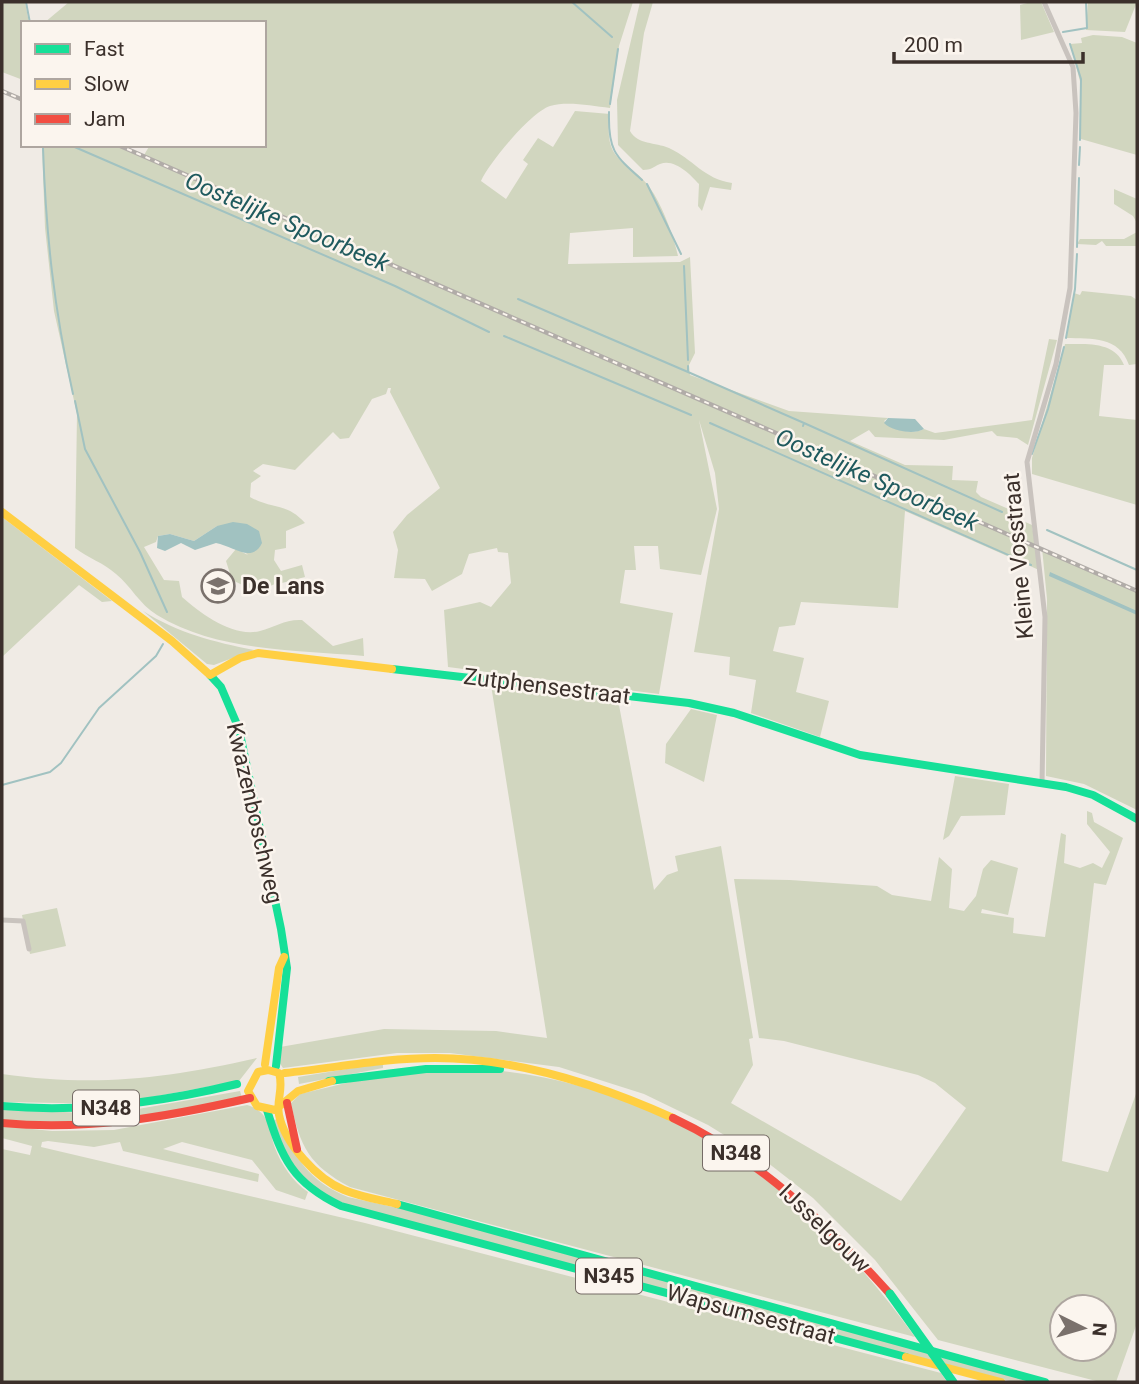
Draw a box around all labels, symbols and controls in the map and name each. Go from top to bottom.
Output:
legend [21,21,266,147]
scale bar [894,21,1083,65]
text: 200 m [904,33,963,57]
text: Fast [84,37,125,61]
text: Slow [84,72,130,96]
text: Jam [84,107,125,131]
water label: Oostelijke Spoorbeek [181,166,394,278]
water label: Oostelijke Spoorbeek [771,423,984,538]
street label: Kleine Vosstraat [998,472,1039,640]
school or university icon: De Lans [199,567,237,605]
place label: De Lans [242,573,325,600]
street label: Zutphensestraat [462,663,632,710]
street label: Kwazenboschweg [221,720,288,906]
road number: N348 [73,1090,139,1126]
road number: N348 [703,1136,769,1170]
street label: IJsselgouw [773,1178,876,1279]
road number: N345 [576,1258,642,1294]
street label: Wapsumsestraat [664,1279,838,1350]
north arrow [1048,1293,1118,1363]
text: N [1087,1322,1111,1337]

